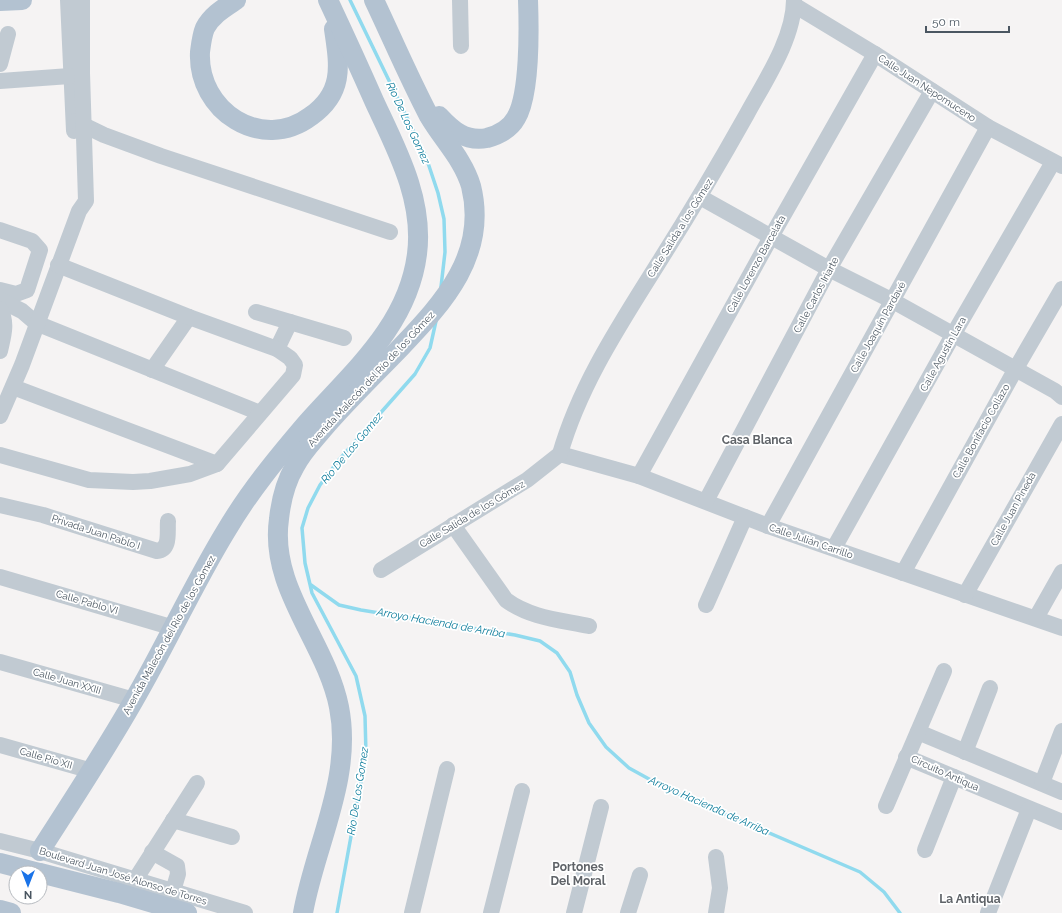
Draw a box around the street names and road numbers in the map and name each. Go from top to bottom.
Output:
street label: Calle Juan Nepomuceno [876,52,978,124]
street label: Calle Salida a los Gómez [645,177,715,279]
street label: Calle Lorenzo Barcelata [725,213,787,315]
street label: Calle Carlos Iriarte [791,255,841,335]
street label: Calle Joaquín Pardavé [848,280,908,374]
street label: Avenida Malecón del Río de los Gómez [306,309,437,449]
street label: Calle Agustín Lara [918,315,968,393]
street label: Calle Bonifacio Collazo [950,382,1012,480]
street label: Calle Juan Pineda [988,470,1038,548]
street label: Calle Salida de los Gómez [418,478,527,550]
street label: Privada Juan Pablo I [50,512,142,552]
street label: Calle Julián Carrillo [767,521,855,561]
street label: Avenida Malecón del Río de los Gómez [121,553,218,716]
street label: Calle Pablo VI [55,588,119,616]
street label: Calle Juan XXIII [32,666,102,696]
street label: Calle Pío XII [18,745,74,771]
street label: Circuito Antiqua [909,753,981,793]
street label: Boulevard Juan José Alonso de Torres [38,845,208,907]

